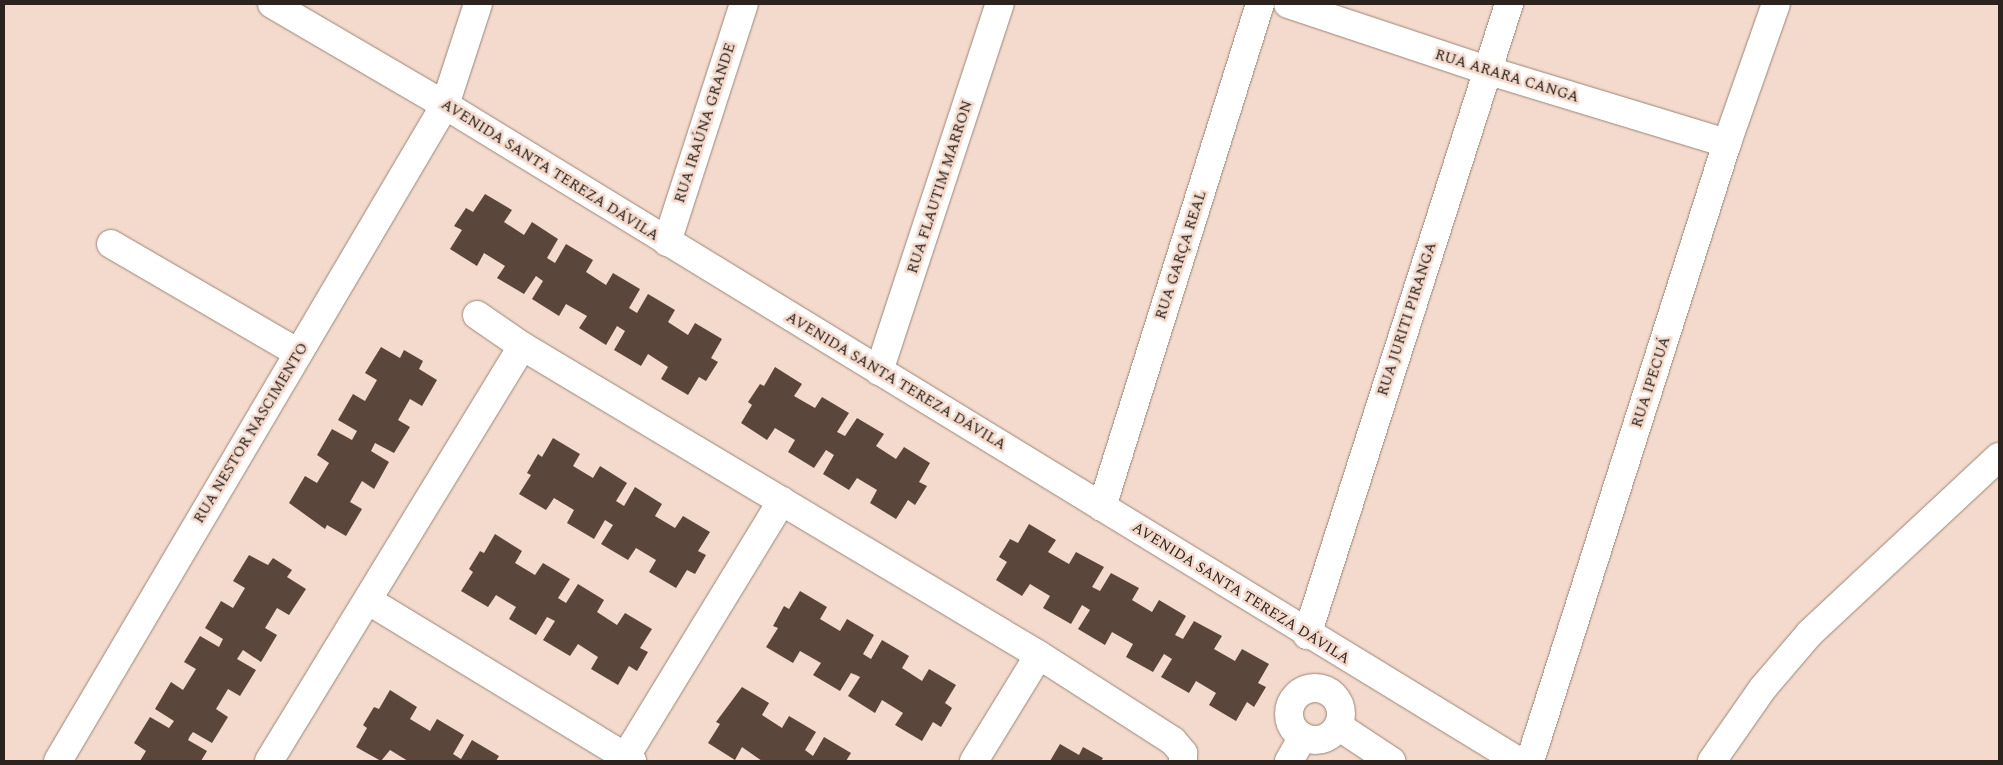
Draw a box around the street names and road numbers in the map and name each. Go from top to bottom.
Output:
street label: RUA IRAÚNA GRANDE [671,41,739,205]
street label: RUA ARARA CANGA [1433,45,1581,107]
street label: AVENIDA SANTA TEREZA DÁVILA [438,95,662,245]
street label: RUA FLAUTIM MARRON [903,98,977,276]
street label: RUA GARÇA REAL [1152,188,1210,322]
street label: RUA JURITI PIRANGA [1374,240,1440,398]
street label: AVENIDA SANTA TEREZA DÁVILA [783,308,1009,454]
street label: RUA IPECUÁ [1628,334,1674,430]
street label: RUA NESTOR NASCIMENTO [190,339,312,527]
street label: AVENIDA SANTA TEREZA DÁVILA [1129,518,1353,668]

